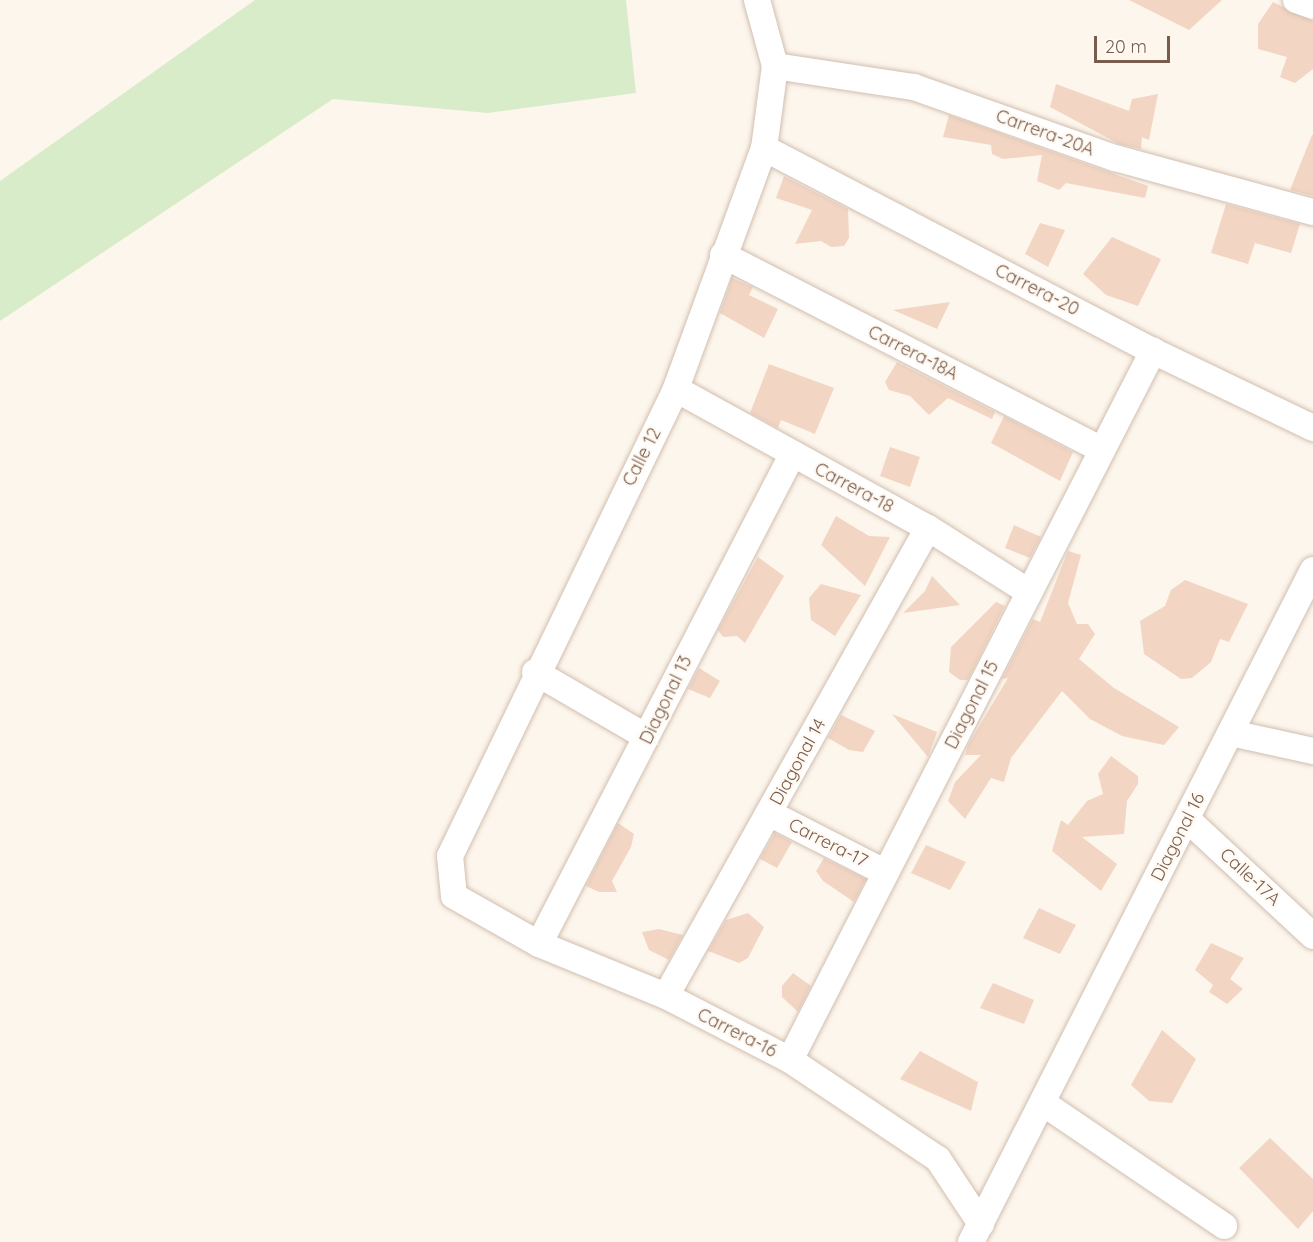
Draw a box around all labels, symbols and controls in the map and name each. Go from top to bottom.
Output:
scale bar [1097,24,1174,62]
text: 20 m [1105,35,1147,58]
street label: Carrera-20A [993,105,1097,161]
street label: Carrera-20 [991,260,1083,320]
street label: Carrera-18A [864,321,962,385]
street label: Calle 12 [618,424,666,490]
street label: Carrera-18 [811,458,897,518]
street label: Diagonal 13 [635,652,697,748]
street label: Diagonal 15 [941,657,1003,753]
street label: Diagonal 14 [765,715,831,809]
street label: Diagonal 16 [1147,789,1209,885]
street label: Carrera-17 [785,814,871,872]
street label: Calle-17A [1215,844,1285,910]
street label: Carrera-16 [694,1004,780,1062]

